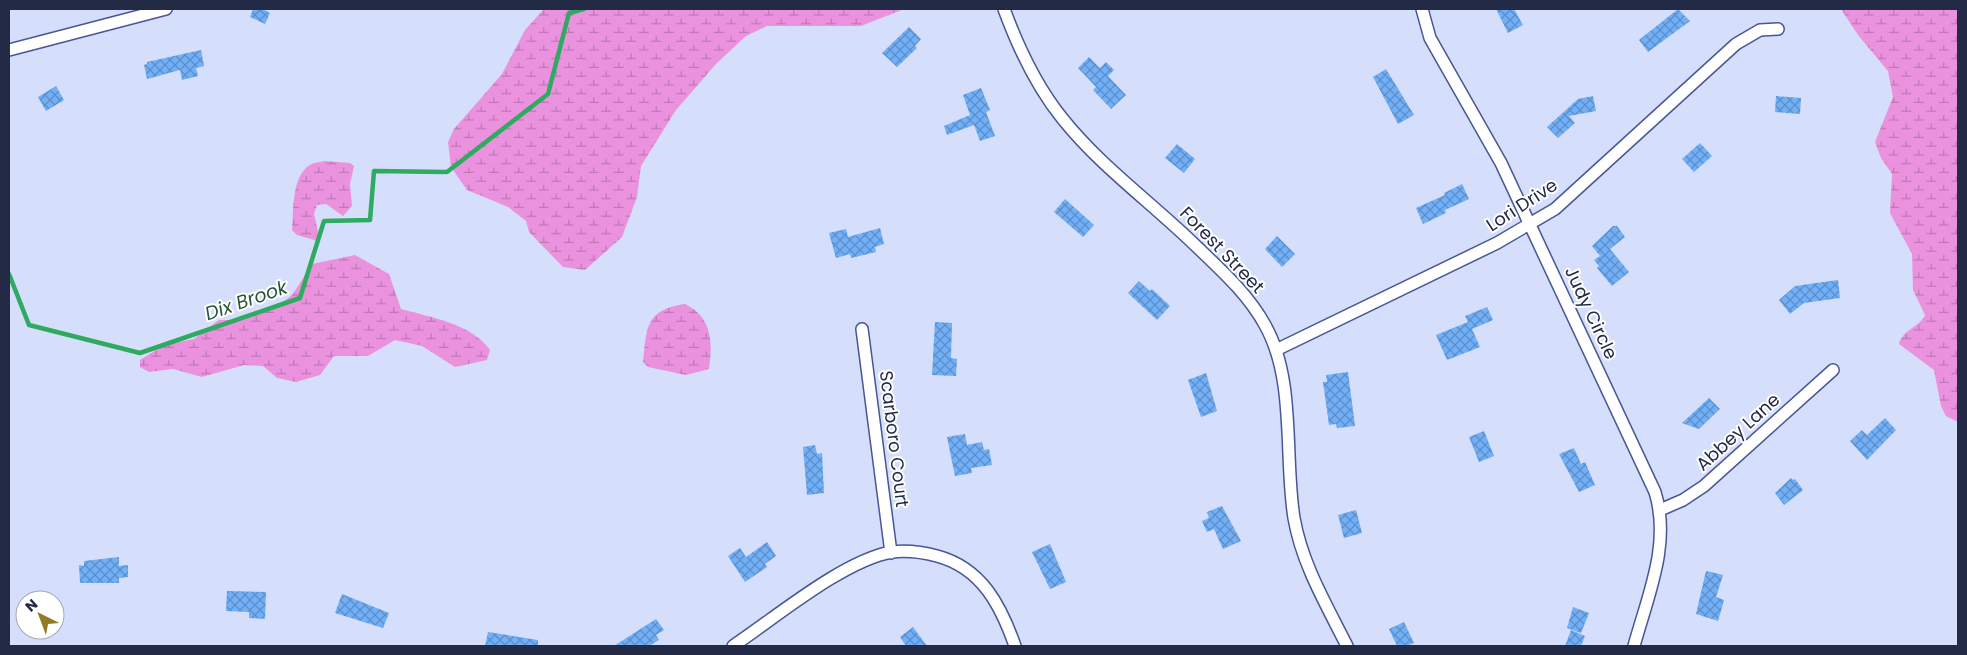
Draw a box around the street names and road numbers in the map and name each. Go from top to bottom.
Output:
street label: Lori Drive [1481,172,1562,237]
street label: Forest Street [1174,201,1270,299]
street label: Judy Circle [1559,262,1624,363]
street label: Scarboro Court [874,369,915,509]
street label: Abbey Lane [1690,387,1785,476]

